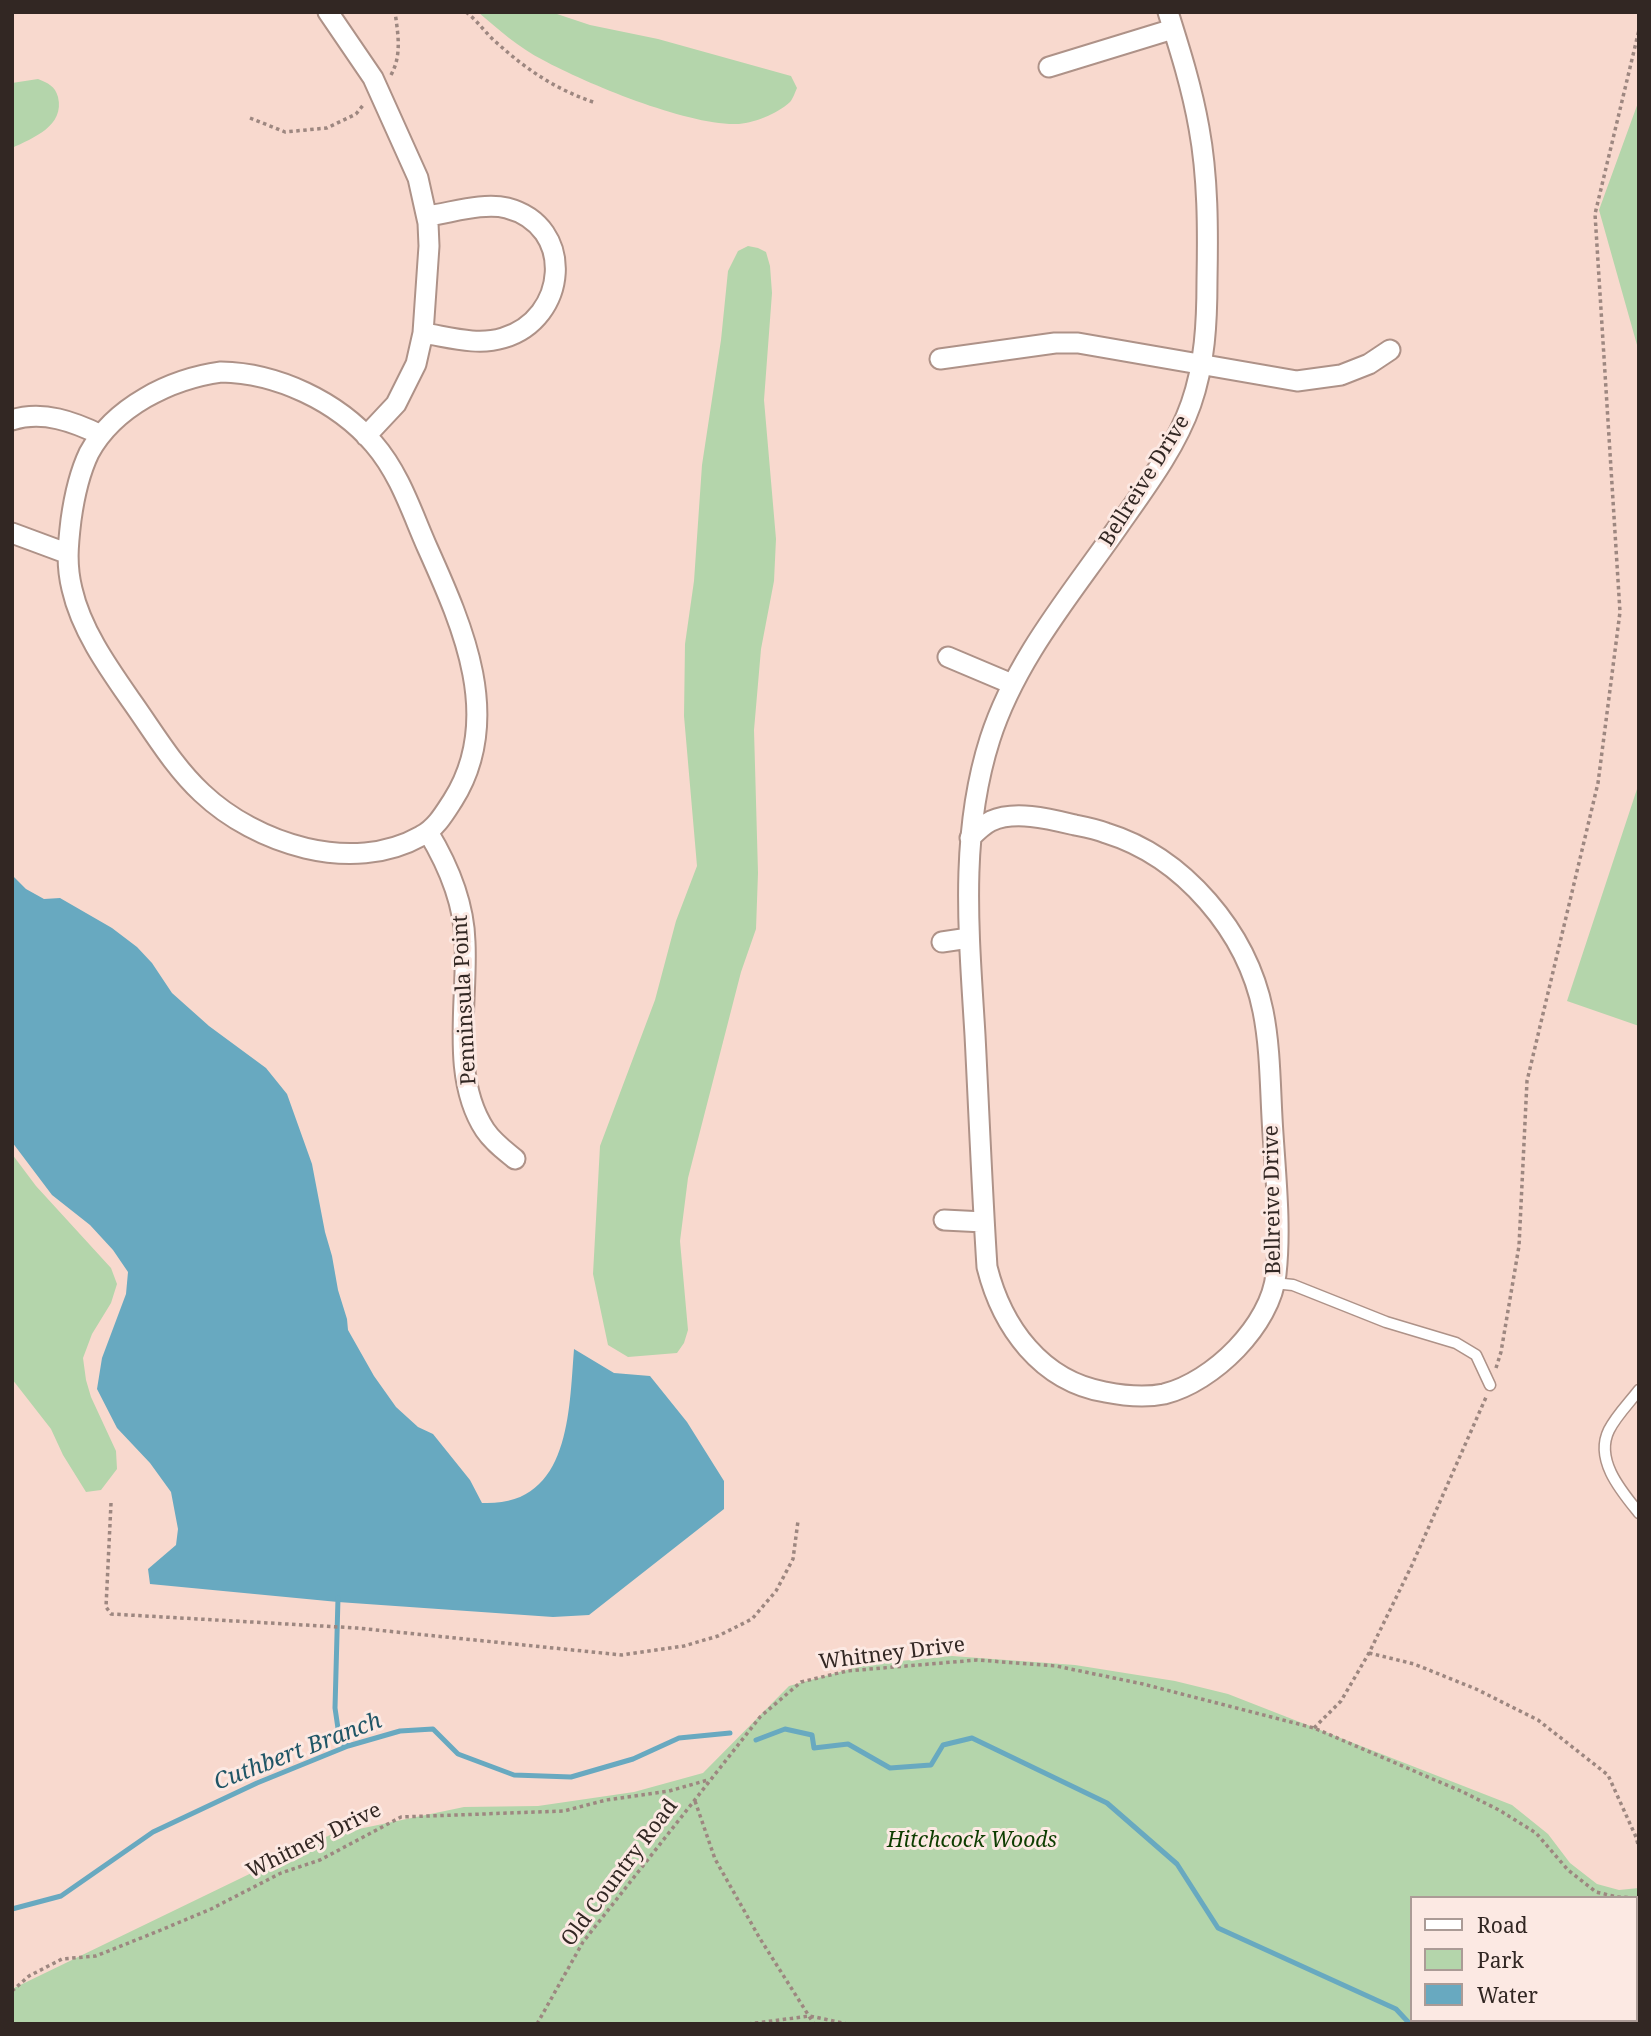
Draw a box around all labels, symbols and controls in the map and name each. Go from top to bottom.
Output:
street label: Bellreive Drive [1095,411,1195,551]
street label: Penninsula Point [448,914,482,1086]
street label: Bellreive Drive [1259,1125,1287,1275]
street label: Whitney Drive [818,1633,966,1675]
water label: Cuthbert Branch [210,1707,386,1797]
street label: Old Country Road [557,1795,683,1951]
street label: Whitney Drive [243,1797,385,1885]
park label: Hitchcock Woods [887,1828,1057,1854]
legend [1410,1896,1637,2022]
text: Road [1477,1911,1528,1939]
text: Park [1477,1946,1524,1974]
text: Water [1477,1981,1538,2009]

